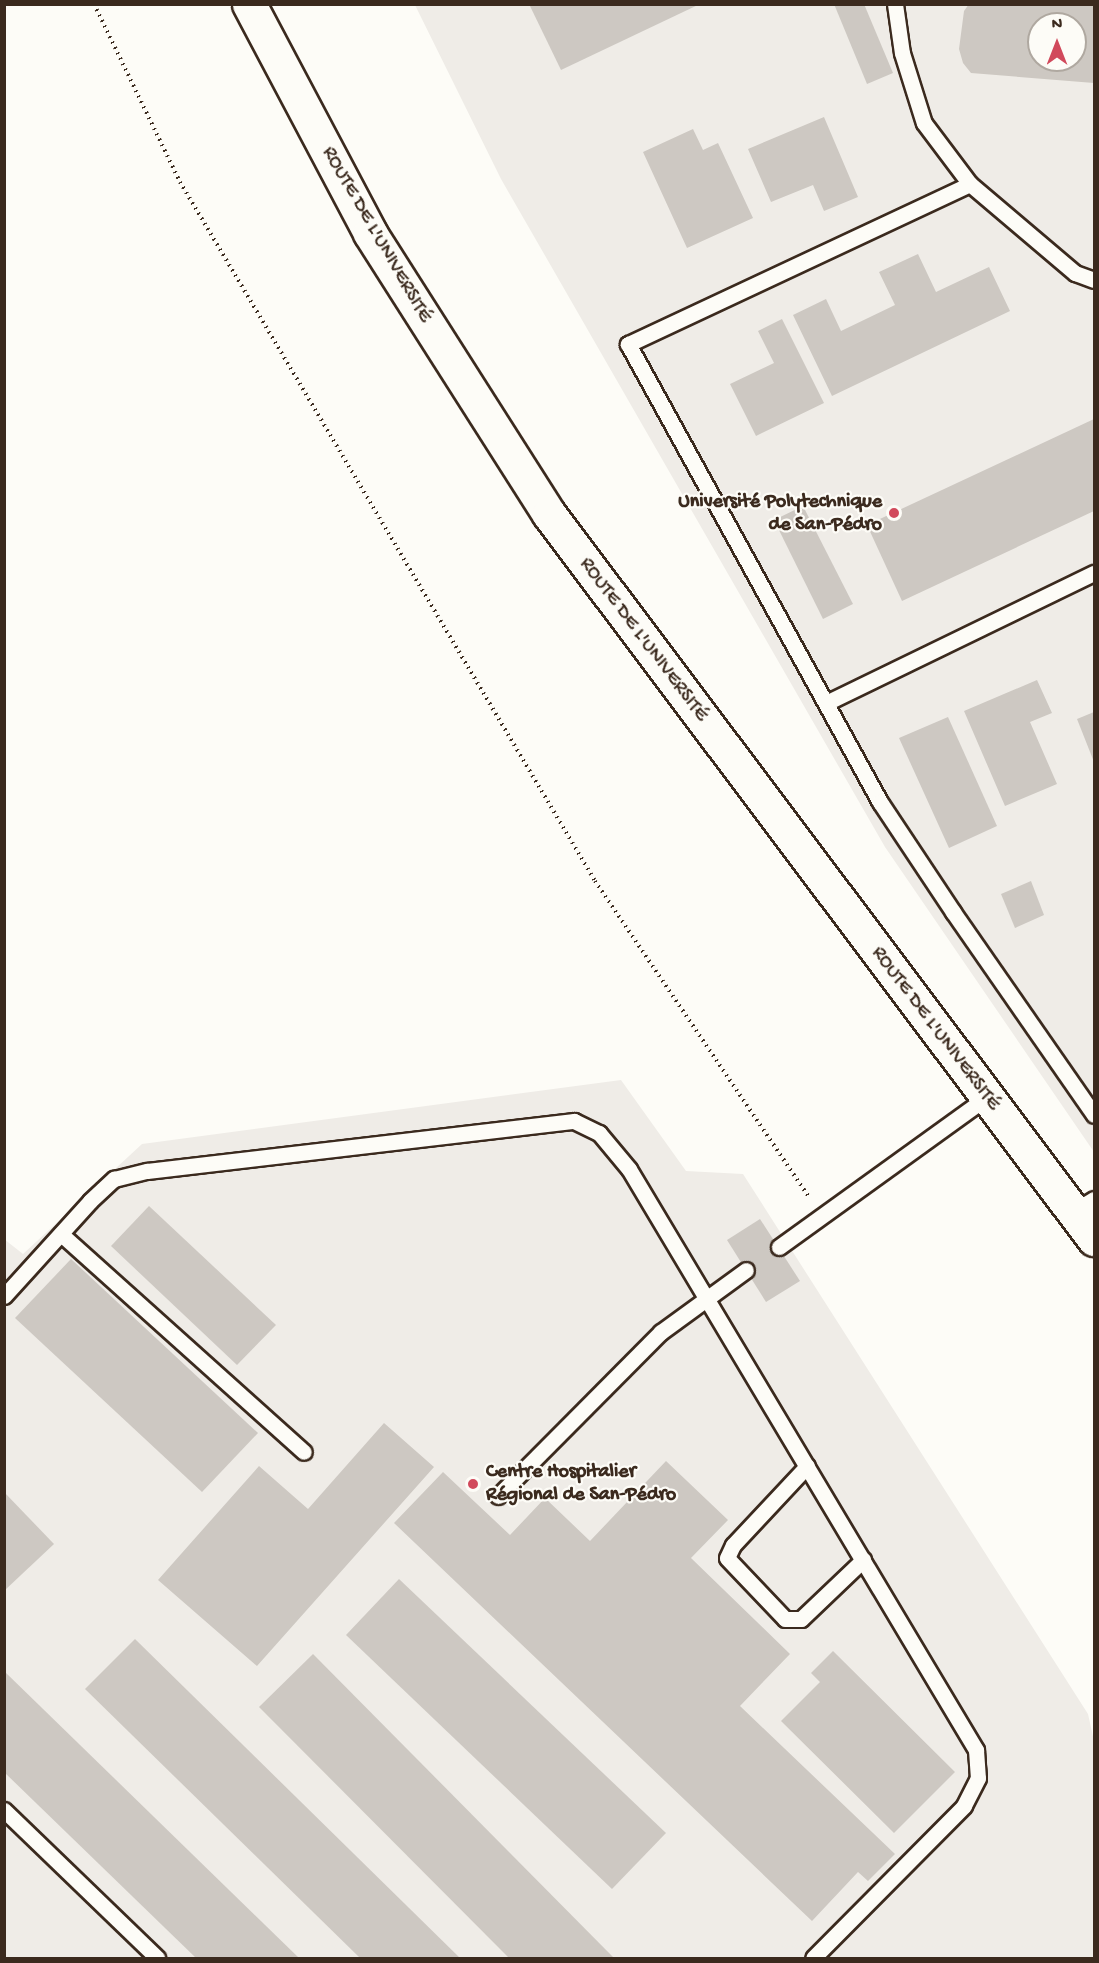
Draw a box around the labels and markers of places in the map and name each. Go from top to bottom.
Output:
place label: Université Polytechnique de San-Pédro [678,490,882,537]
marker: Université Polytechnique de San-Pédro [887,506,901,520]
place label: Centre Hospitalier Régional de San-Pédro [486,1460,676,1507]
marker: Centre Hospitalier Régional de San-Pédro [464,1475,482,1493]

